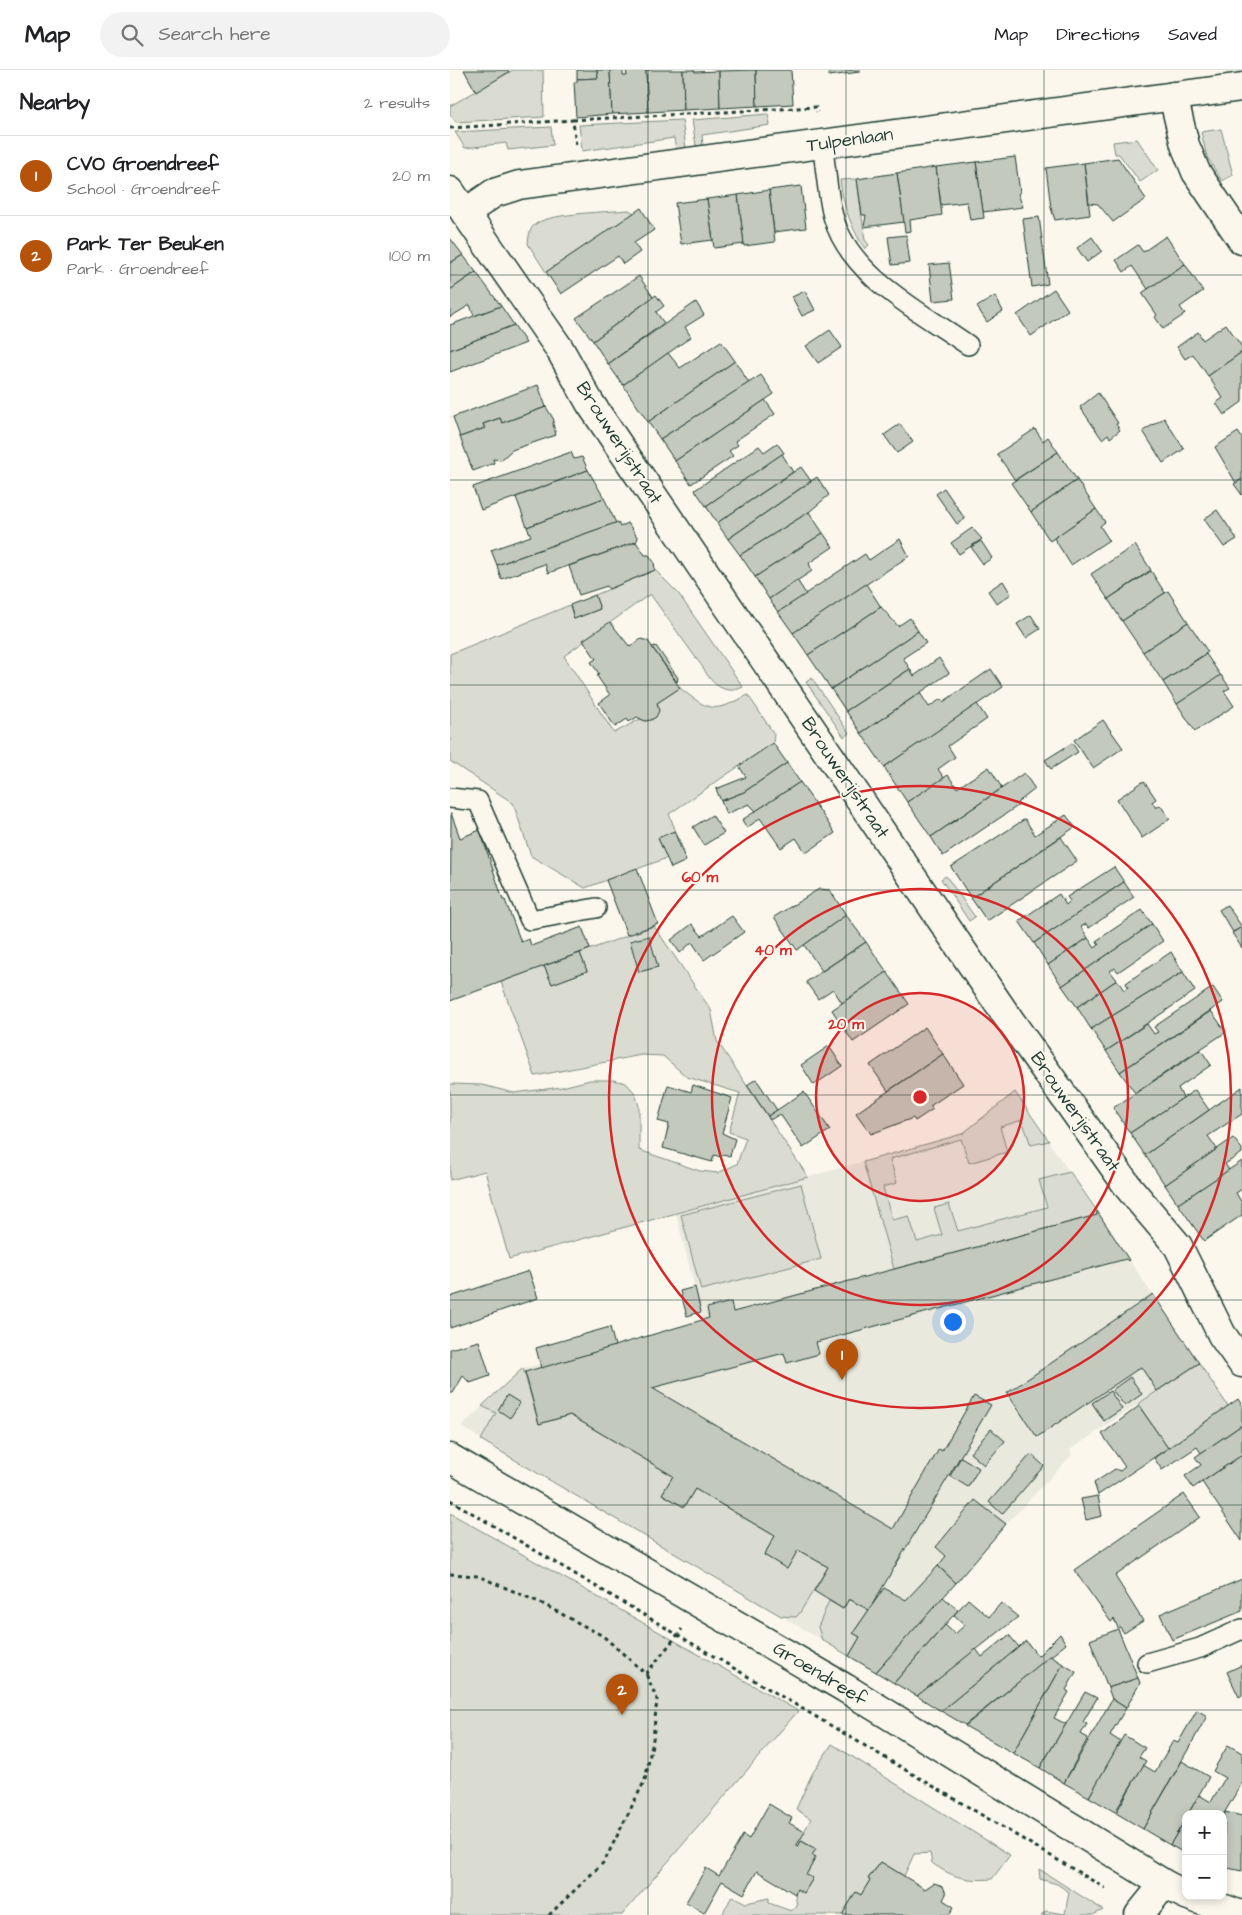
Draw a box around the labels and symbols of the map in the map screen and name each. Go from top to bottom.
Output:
street label: Tulpenlaan [805,121,895,159]
street label: Brouwerijstraat [569,376,669,510]
street label: Brouwerijstraat [794,712,896,844]
text: 60 m [682,867,719,888]
text: 40 m [754,940,792,961]
text: 20 m [827,1014,864,1035]
street label: Brouwerijstraat [1023,1046,1127,1178]
centre of rings [911,1088,929,1106]
your location [940,1309,966,1335]
pin: 1 [826,1339,858,1380]
street label: Groendreef [768,1635,873,1713]
pin: 2 [606,1674,638,1715]

